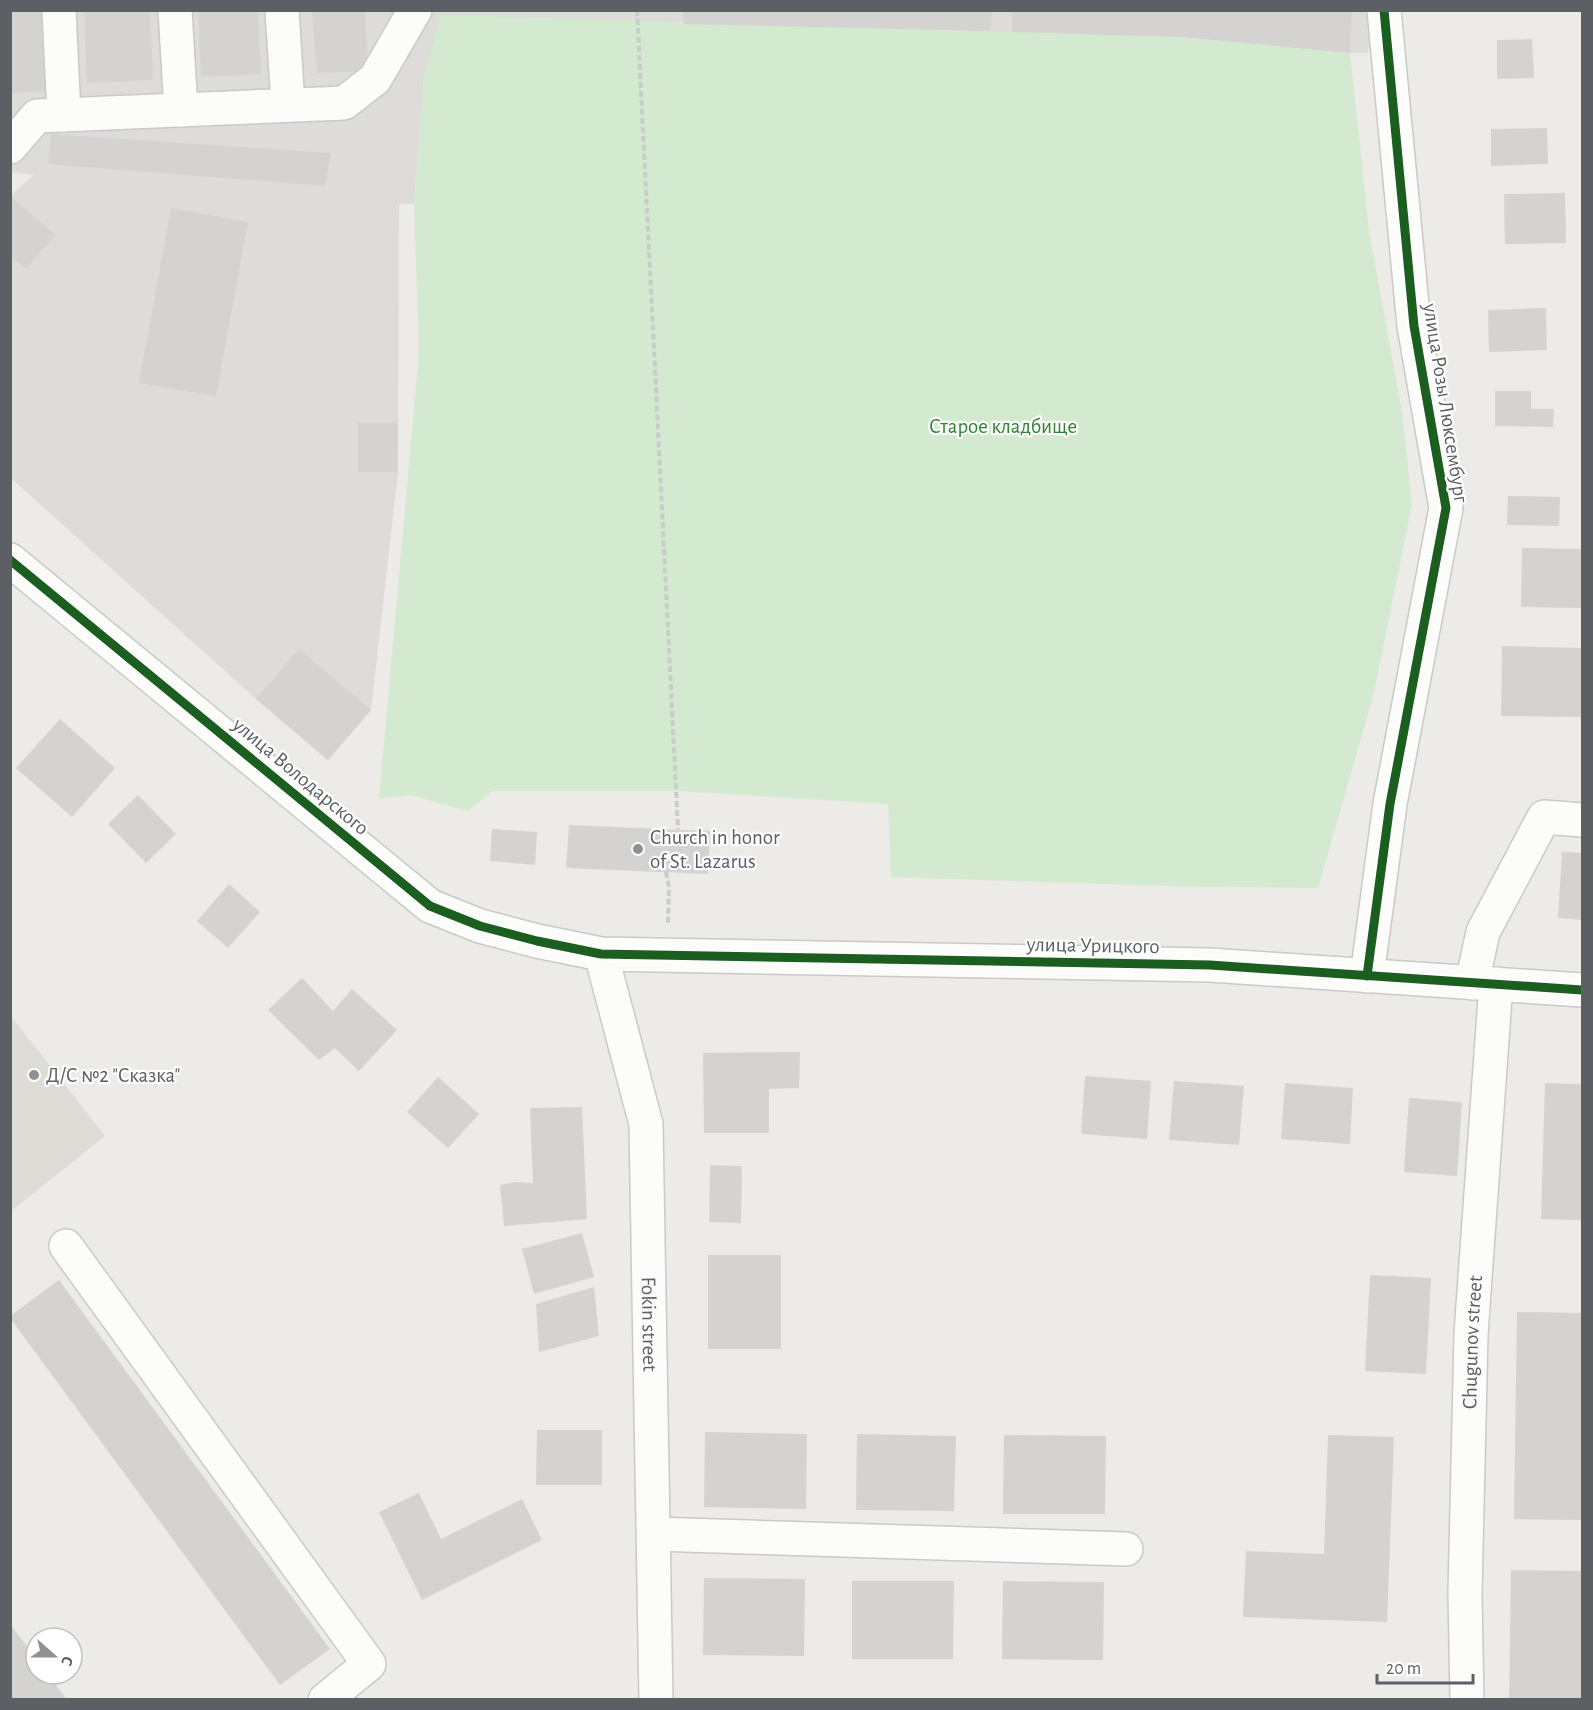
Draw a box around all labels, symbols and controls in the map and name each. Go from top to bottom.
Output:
street label: улица Розы Люксембург [1419,301,1472,505]
park label: Старое кладбище [929,416,1077,437]
street label: улица Володарского [228,713,373,839]
place label: Church in honor of St. Lazarus [650,827,780,872]
marker: Church in honor of St. Lazarus [631,842,645,856]
street label: улица Урицкого [1025,934,1160,957]
place label: Д/С №2 "Сказка" [46,1065,180,1086]
marker: Д/С №2 "Сказка" [27,1068,41,1082]
street label: Chugunov street [1459,1274,1486,1409]
street label: Fokin street [638,1276,660,1372]
north arrow [24,1626,84,1686]
scale bar [1377,1647,1473,1685]
text: С [58,1654,76,1668]
text: 20 m [1386,1660,1421,1678]

